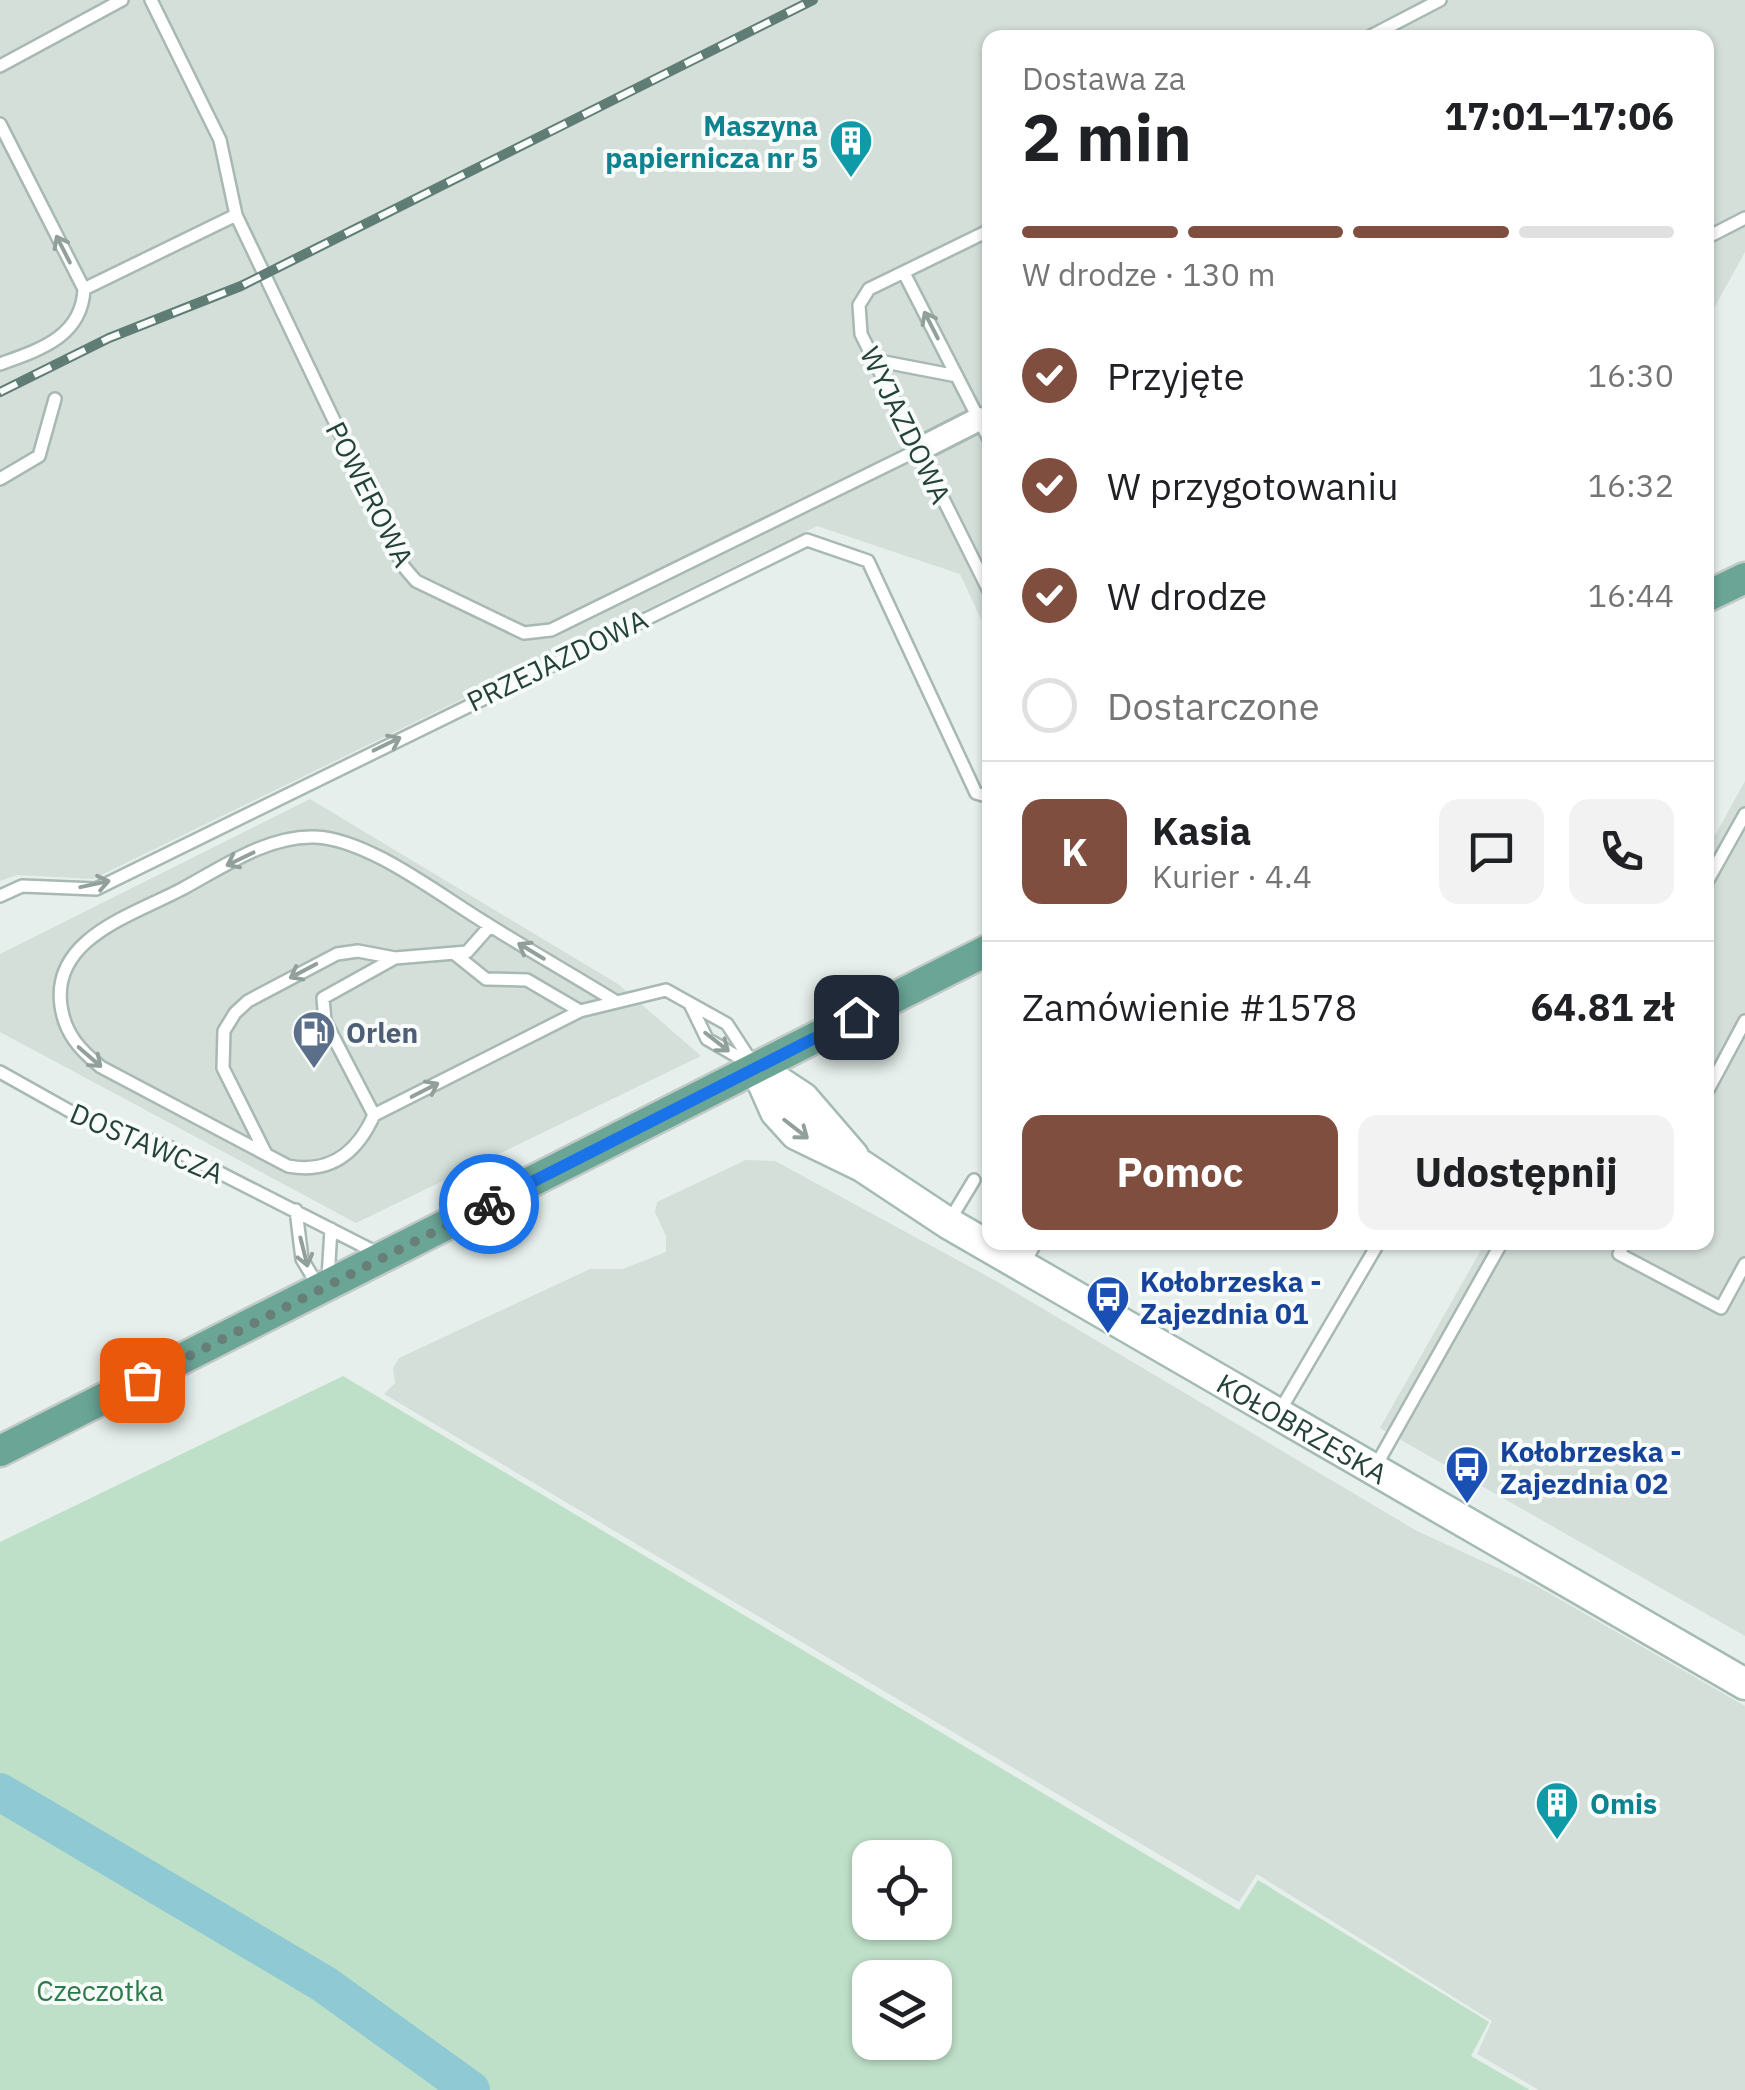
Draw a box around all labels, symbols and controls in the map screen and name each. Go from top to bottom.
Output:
text: Dostawa za [1022,57,1186,99]
text: 17:01–17:06 [1444,91,1674,140]
text: 2 min [1022,94,1192,179]
place label: Maszyna papiernicza nr 5 [605,107,818,176]
building icon: Maszyna papiernicza nr 5 [828,118,874,179]
one-way arrow [53,235,72,265]
text: W drodze · 130 m [1022,253,1275,295]
one-way arrow [921,310,940,340]
street label: WYJAZDOWA [852,340,960,510]
icon: check [1022,348,1077,403]
text: Przyjęte [1107,351,1245,400]
text: 16:30 [1588,354,1674,396]
street label: POWEROWA [318,415,422,573]
icon: check [1022,458,1077,513]
text: W przygotowaniu [1107,461,1398,510]
text: 16:32 [1588,464,1674,506]
icon: check [1022,568,1077,623]
text: W drodze [1107,571,1267,620]
text: 16:44 [1588,574,1674,616]
street label: PRZEJAZDOWA [460,600,654,720]
text: Dostarczone [1107,681,1320,730]
one-way arrow [371,734,401,753]
button: chat [1439,799,1544,904]
button: phone [1569,799,1674,904]
text: Kasia [1152,806,1251,855]
text: K [1061,827,1088,876]
one-way arrow [226,850,255,869]
text: Kurier · 4.4 [1152,855,1312,897]
one-way arrow [78,874,110,893]
one-way arrow [517,941,546,961]
one-way arrow [289,962,319,982]
pin [814,975,899,1060]
text: Zamówienie #1578 [1022,982,1357,1031]
text: 64.81 zł [1530,982,1674,1031]
icon: home [829,990,884,1045]
fuel station icon: Orlen [291,1009,337,1070]
place label: Orlen [346,1014,418,1051]
one-way arrow [703,1030,729,1052]
one-way arrow [77,1045,102,1068]
one-way arrow [409,1080,439,1099]
street label: DOSTAWCZA [65,1094,229,1192]
button: Pomoc [1022,1115,1338,1230]
button: Udostępnij [1358,1115,1674,1230]
one-way arrow [782,1118,808,1140]
courier [439,1154,539,1254]
icon: bike [462,1177,517,1232]
one-way arrow [295,1235,314,1267]
place label: Kołobrzeska - Zajezdnia 01 [1140,1263,1322,1332]
bus stop icon: Kołobrzeska - Zajezdnia 01 [1085,1274,1131,1335]
pin [100,1338,185,1423]
icon: bag [115,1353,170,1408]
street label: KOŁOBRZESKA [1211,1364,1394,1492]
place label: Kołobrzeska - Zajezdnia 02 [1500,1433,1682,1502]
bus stop icon: Kołobrzeska - Zajezdnia 02 [1444,1444,1490,1505]
building icon: Omis [1534,1780,1580,1841]
place label: Omis [1590,1785,1657,1822]
map controls [852,1840,952,2060]
button: locate [852,1840,952,1940]
button: layers [852,1960,952,2060]
park label: Czeczotka [36,1972,164,2009]

